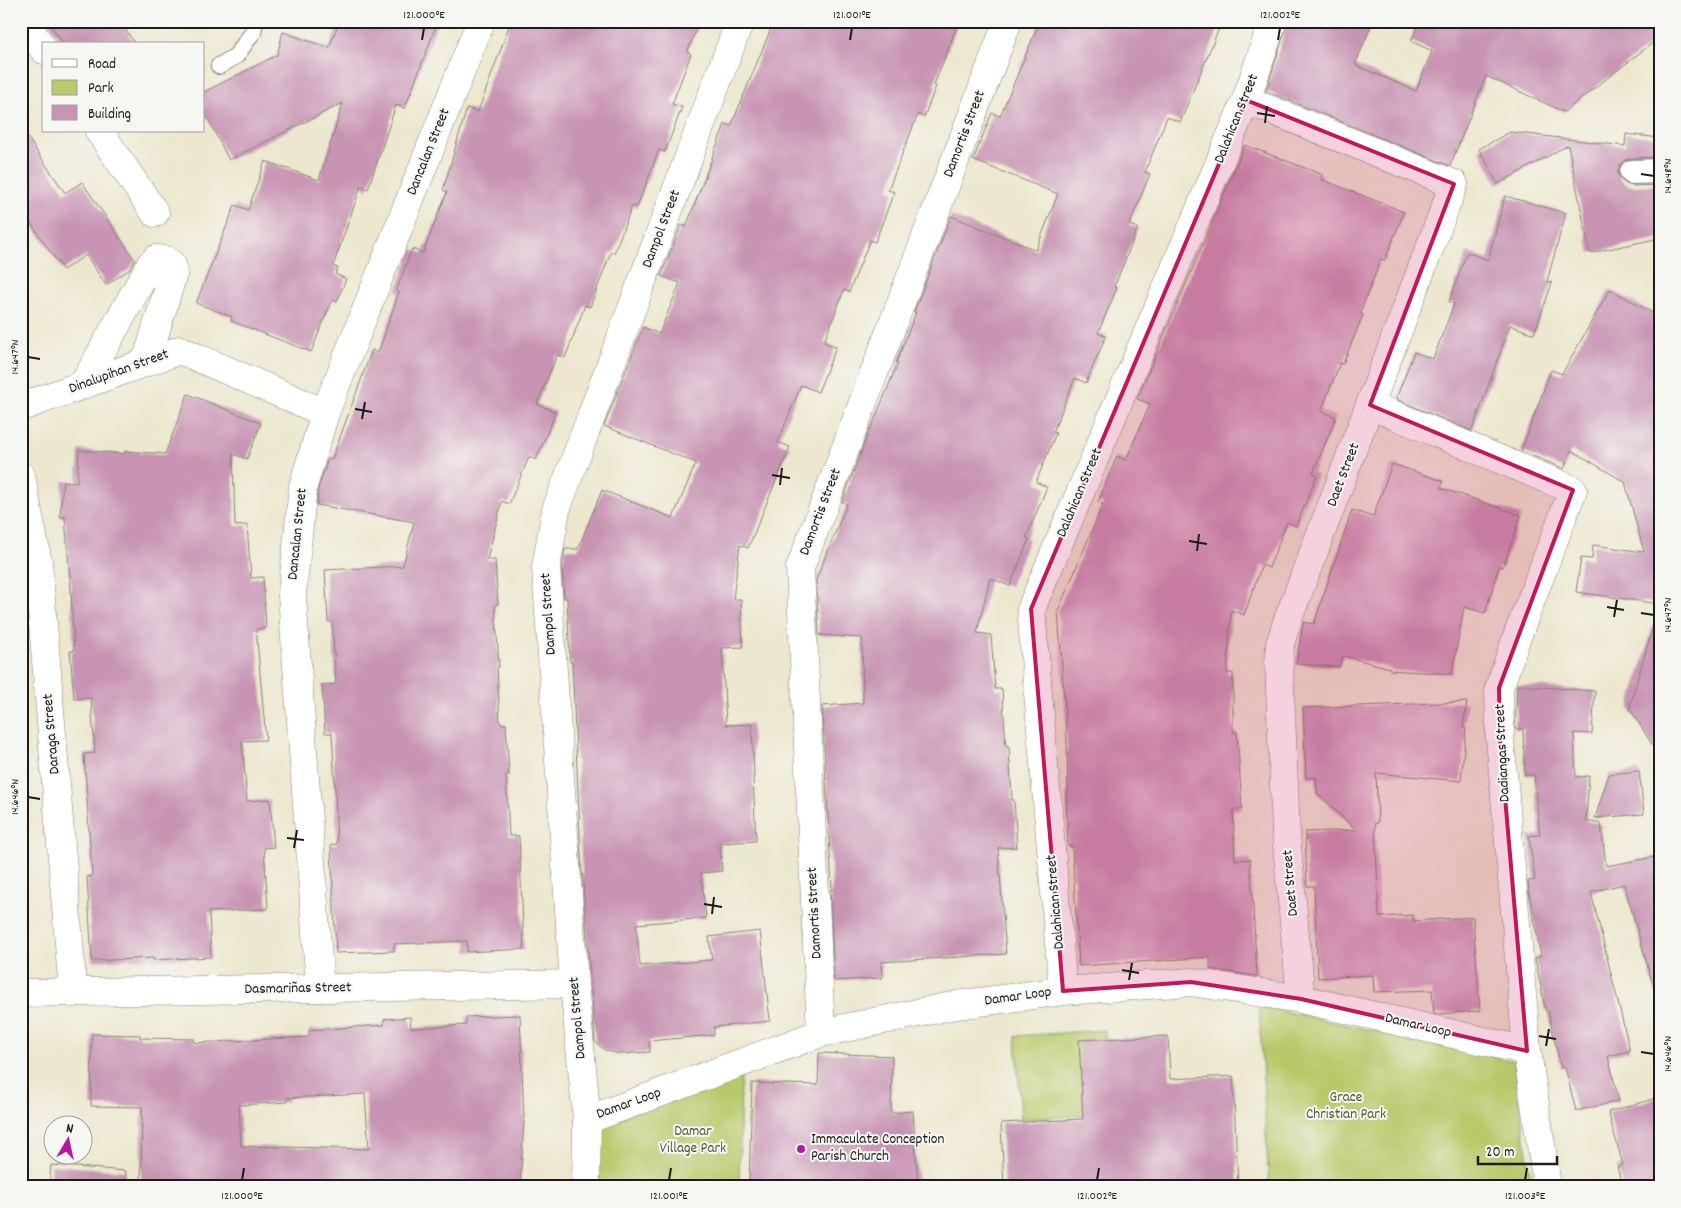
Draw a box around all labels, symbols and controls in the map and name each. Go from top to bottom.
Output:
text: 121.000°E [403,7,445,24]
text: 121.001°E [833,7,871,24]
text: 121.002°E [1260,7,1301,24]
legend [42,42,205,132]
text: Road [88,54,116,76]
street label: Dalahican Street [1209,70,1265,167]
text: Park [88,78,114,100]
street label: Damortis Street [938,87,992,181]
text: Building [88,104,131,126]
street label: Dancalan Street [402,105,457,199]
text: 14.648°N [1660,158,1677,194]
street label: Dampol Street [637,186,687,271]
text: 14.647°N [7,340,24,374]
street label: Dinalupihan Street [66,344,172,400]
street label: Daet Street [1322,439,1366,510]
street label: Dalahican Street [1051,445,1109,541]
street label: Damortis Street [794,465,848,559]
street label: Dancalan Street [282,487,314,581]
street label: Dampol Street [535,572,563,656]
text: 14.647°N [1660,598,1677,632]
street label: Daraga Street [37,692,66,775]
street label: Dadiangas Street [1489,703,1517,803]
text: 14.646°N [7,779,24,815]
street label: Daet Street [1277,848,1305,917]
street label: Dalahican Street [1041,853,1071,950]
street label: Damortis Street [802,866,828,959]
street label: Dampol Street [563,976,593,1060]
street label: Dasmariñas Street [244,977,352,1001]
street label: Damar Loop [983,981,1053,1013]
street label: Damar Loop [1383,1008,1453,1044]
text: 14.646°N [1660,1036,1677,1072]
street label: Damar Loop [594,1082,665,1126]
park label: Grace Christian Park [1306,1087,1386,1126]
north arrow [42,1116,92,1166]
text: N [65,1119,75,1140]
park label: Damar Village Park [660,1121,726,1160]
place label: Immaculate Conception Parish Church [811,1129,944,1168]
scale bar [1478,1133,1557,1165]
text: 20 m [1486,1142,1514,1164]
marker: Immaculate Conception Parish Church [795,1143,807,1155]
text: 121.000°E [221,1188,263,1205]
text: 121.001°E [650,1188,688,1205]
text: 121.002°E [1077,1188,1118,1205]
text: 121.003°E [1505,1188,1546,1205]

